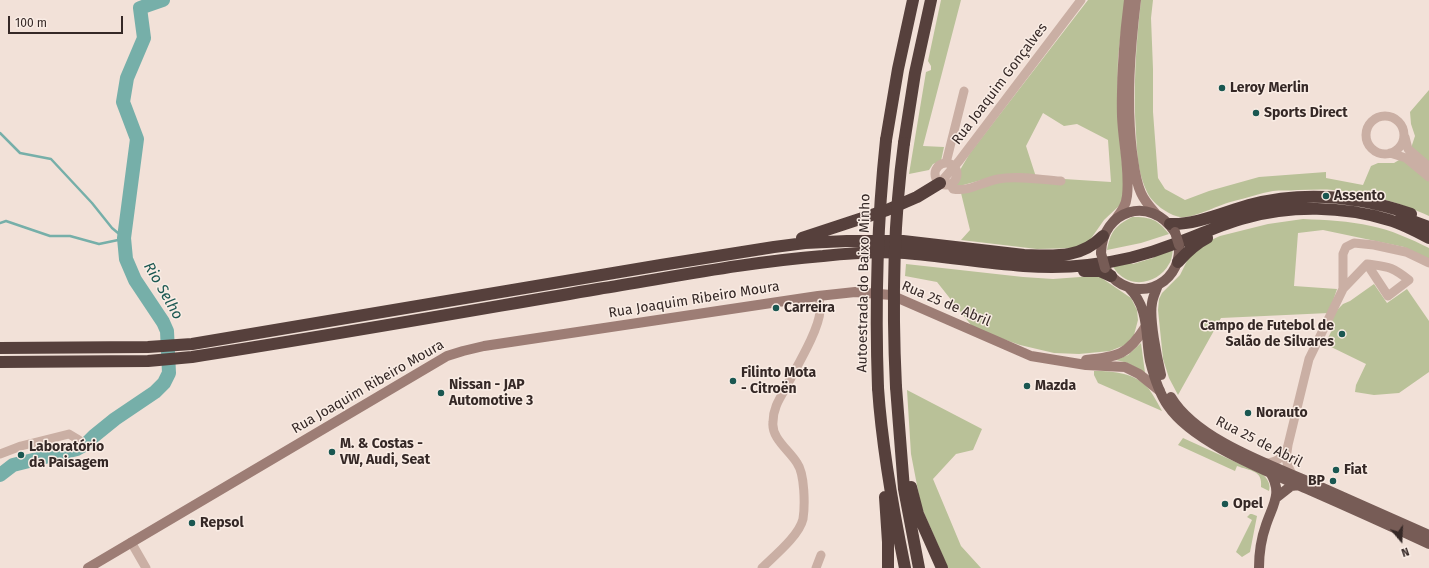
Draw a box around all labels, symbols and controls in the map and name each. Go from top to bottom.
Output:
scale bar [10,8,125,34]
text: 100 m [15,16,47,30]
street label: Rua Joaquim Gonçalves [949,20,1051,148]
place label: Leroy Merlin [1230,80,1309,96]
marker: Leroy Merlin [1217,83,1227,93]
place label: Sports Direct [1264,105,1348,121]
marker: Sports Direct [1251,108,1261,118]
place label: Assento [1334,188,1385,204]
marker: Assento [1321,191,1331,201]
street label: Autoestrada do Baixo Minho [854,193,874,373]
water label: Rio Selho [139,259,187,323]
street label: Rua Joaquim Ribeiro Moura [607,278,781,322]
street label: Rua 25 de Abril [899,278,993,330]
place label: Carreira [784,300,835,316]
marker: Carreira [771,303,781,313]
place label: Campo de Futebol de Salão de Silvares [1200,318,1334,350]
marker: Campo de Futebol de Salão de Silvares [1337,329,1347,339]
street label: Rua Joaquim Ribeiro Moura [289,336,447,438]
place label: Filinto Mota - Citroën [741,365,816,398]
marker: Filinto Mota - Citroën [728,376,738,386]
place label: Nissan - JAP Automotive 3 [449,377,533,410]
place label: Mazda [1035,378,1076,394]
marker: Mazda [1022,381,1032,391]
marker: Nissan - JAP Automotive 3 [436,388,446,398]
place label: Norauto [1256,405,1308,421]
marker: Norauto [1243,408,1253,418]
street label: Rua 25 de Abril [1213,413,1305,471]
place label: M. & Costas - VW, Audi, Seat [340,436,430,468]
place label: Laboratório da Paisagem [29,439,109,472]
marker: M. & Costas - VW, Audi, Seat [327,447,337,457]
marker: Laboratório da Paisagem [16,450,26,460]
place label: Fiat [1344,462,1367,478]
marker: Fiat [1331,465,1341,475]
place label: BP [1308,473,1325,489]
marker: BP [1328,476,1338,486]
place label: Opel [1233,496,1263,512]
marker: Opel [1220,499,1230,509]
place label: Repsol [200,515,244,531]
marker: Repsol [187,518,197,528]
north arrow [1381,520,1421,560]
text: N [1400,544,1411,559]

